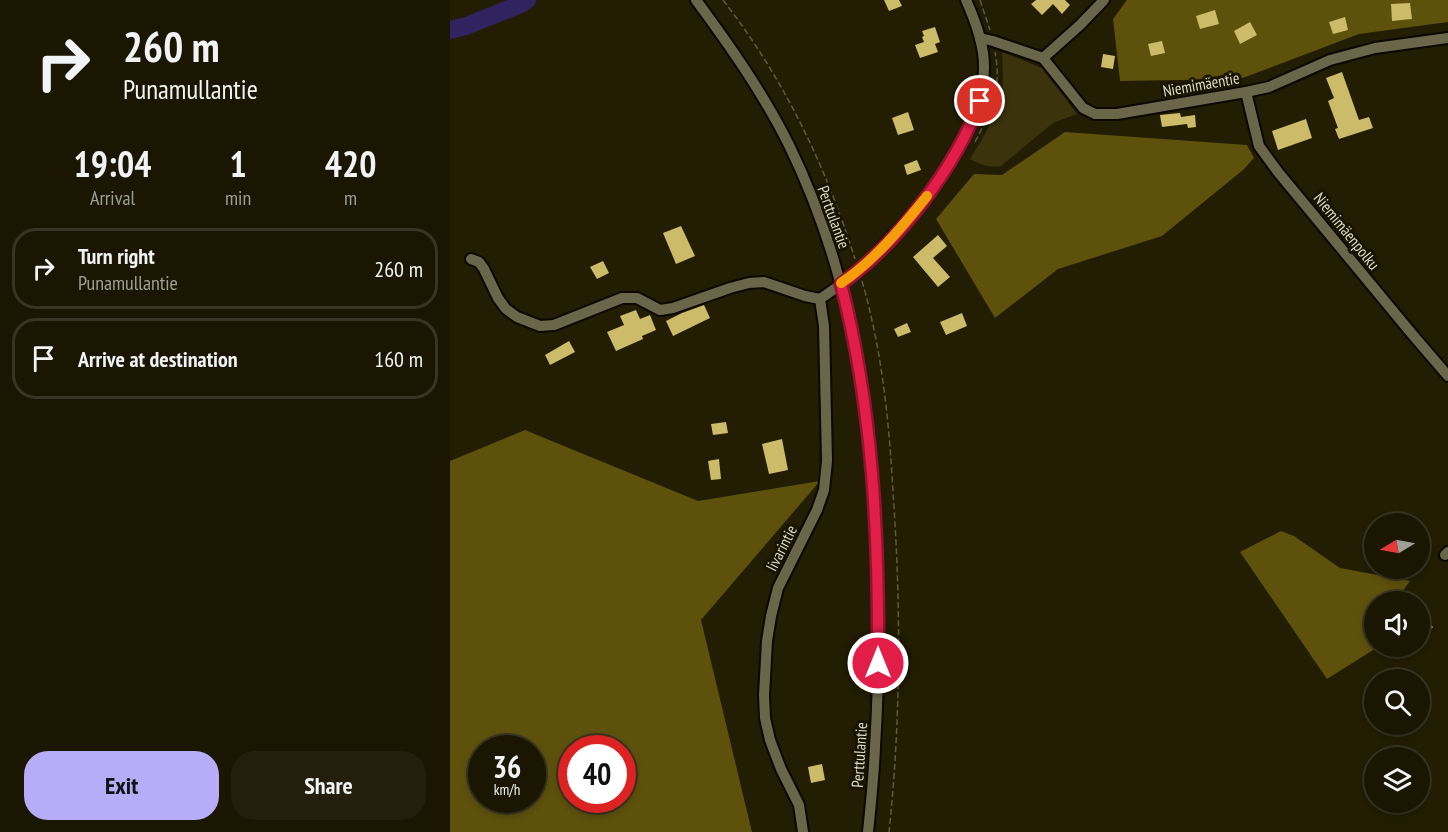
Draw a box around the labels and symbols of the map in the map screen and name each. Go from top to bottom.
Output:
street label: Niemimäentie [1161,67,1241,101]
pin [954,75,1005,126]
street label: Perttulantie [813,183,855,251]
street label: Niemimäenpolku [1310,188,1384,274]
north arrow [1364,513,1430,579]
street label: Iivarintie [761,522,801,574]
position arrow [846,631,910,695]
street label: Perttulantie [847,722,871,788]
speed limit sign: 40 [558,735,636,813]

